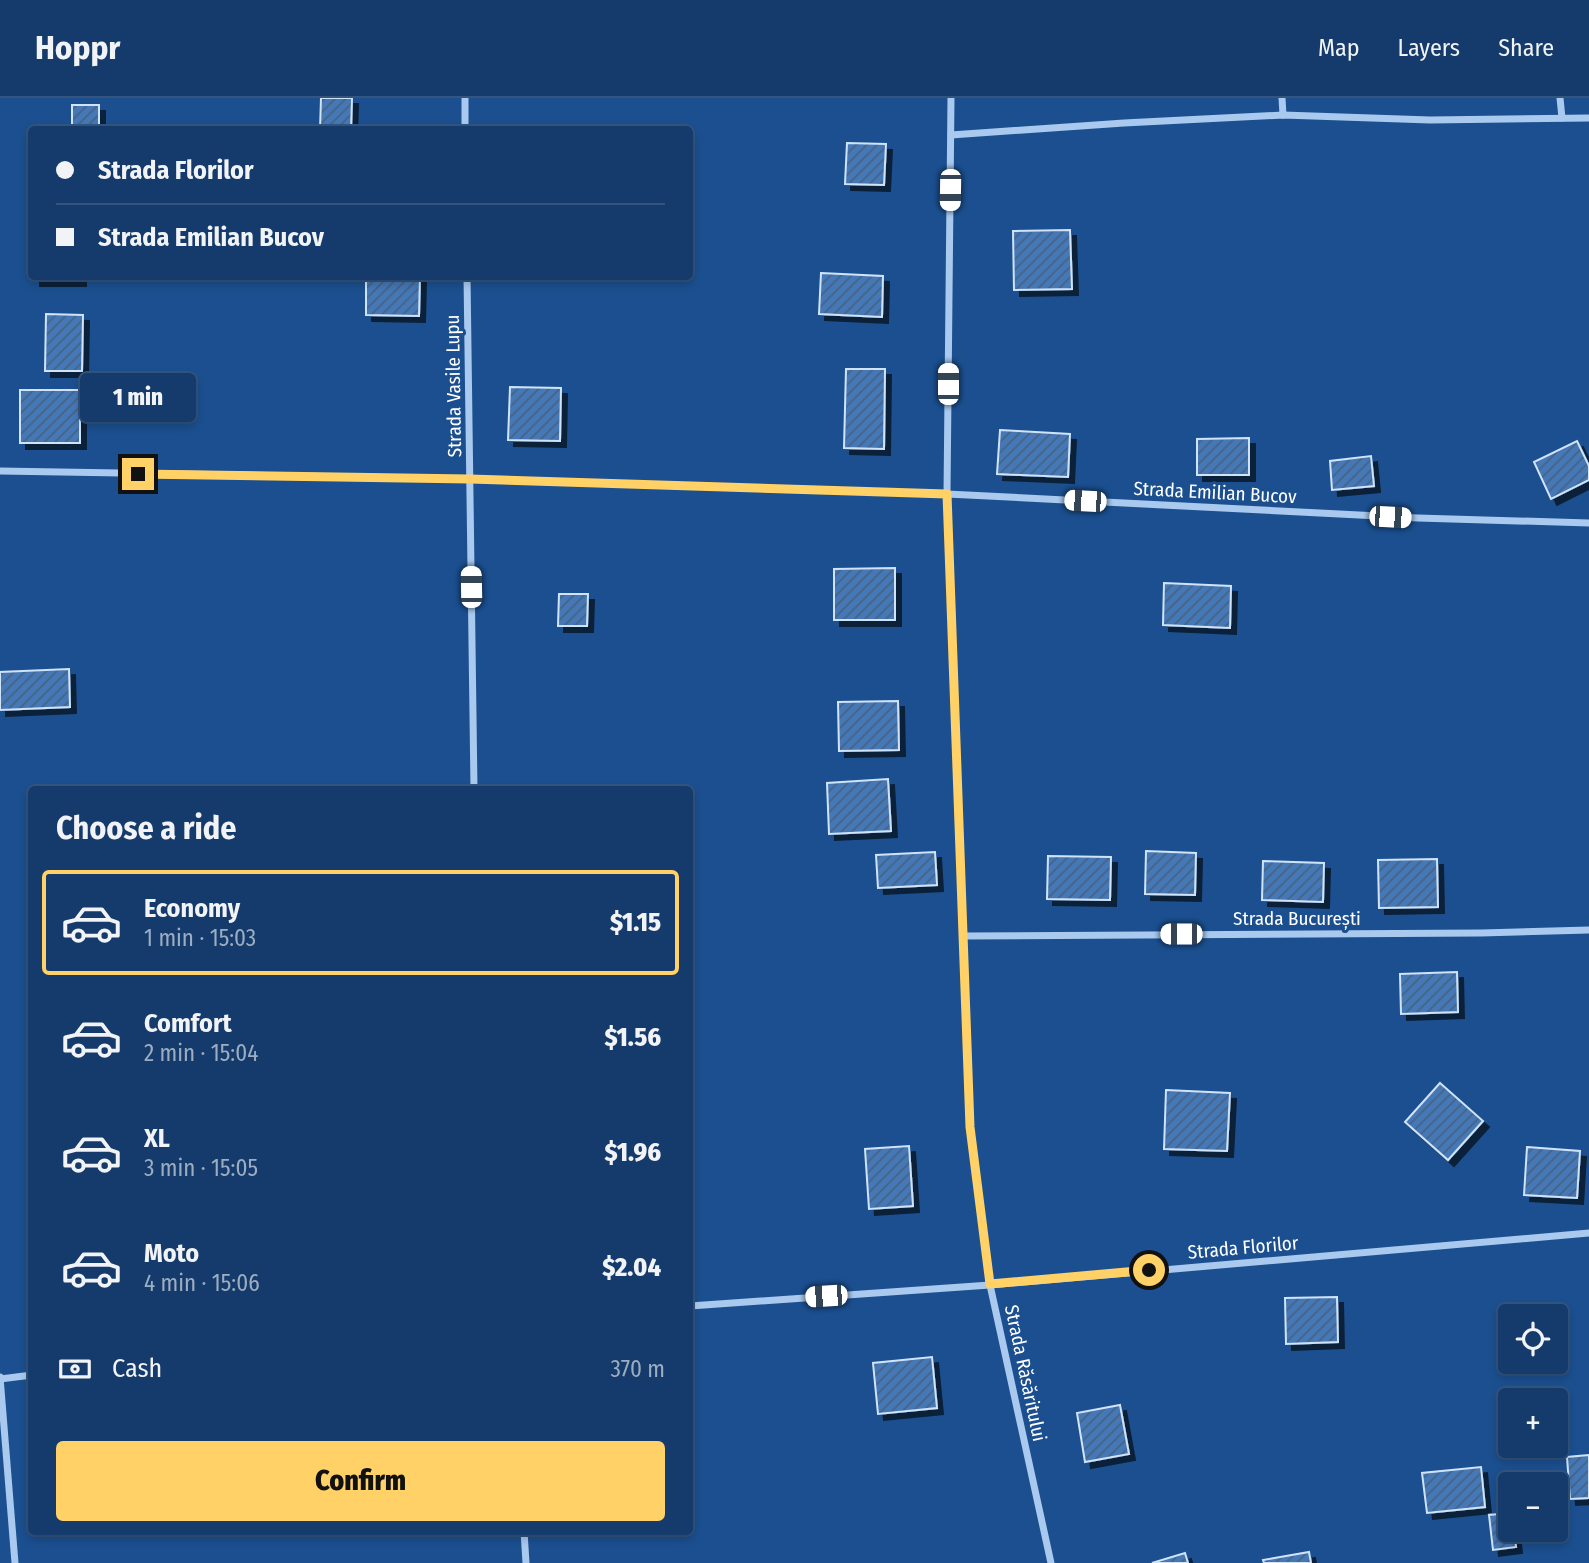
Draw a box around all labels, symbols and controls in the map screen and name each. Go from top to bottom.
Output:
text: Hoppr [35,28,120,68]
text: Map [1318,34,1360,62]
text: Layers [1398,34,1460,62]
text: Share [1498,34,1554,62]
text: Strada Florilor [98,155,254,186]
car [940,169,961,211]
text: Strada Emilian Bucov [98,222,324,253]
street label: Strada Vasile Lupu [441,314,466,458]
car [938,363,959,405]
callout: 1 min [80,372,196,422]
text: 1 min [113,383,163,411]
route end [122,458,154,490]
street label: Strada Emilian Bucov [1133,477,1298,508]
car [1064,489,1107,513]
car [1369,505,1412,529]
car [461,566,482,608]
text: Choose a ride [56,809,237,847]
icon: car [60,891,123,954]
text: Economy [144,893,240,924]
text: $1.15 [610,907,661,938]
street label: Strada București [1233,907,1361,930]
text: 1 min · 15:03 [144,924,256,952]
car [1161,924,1203,945]
icon: car [60,1006,123,1069]
text: Comfort [144,1008,232,1039]
text: $1.56 [605,1022,661,1053]
text: 2 min · 15:04 [144,1039,258,1067]
icon: car [60,1121,123,1184]
text: XL [144,1123,170,1154]
text: $1.96 [605,1137,661,1168]
text: 3 min · 15:05 [144,1154,258,1182]
street label: Strada Florilor [1187,1231,1300,1264]
icon: car [60,1236,123,1299]
text: Moto [144,1238,199,1269]
text: $2.04 [602,1252,661,1283]
route start [1133,1254,1165,1286]
text: 4 min · 15:06 [144,1269,260,1297]
car [805,1284,848,1308]
street label: Strada Răsăritului [1000,1303,1051,1443]
map controls [1498,1304,1568,1542]
button: locate [1498,1304,1568,1374]
icon: cash [56,1350,94,1388]
text: Cash [112,1353,162,1384]
text: 370 m [611,1355,665,1383]
button: + [1498,1388,1568,1458]
button: Confirm [56,1441,665,1521]
button: − [1498,1472,1568,1542]

